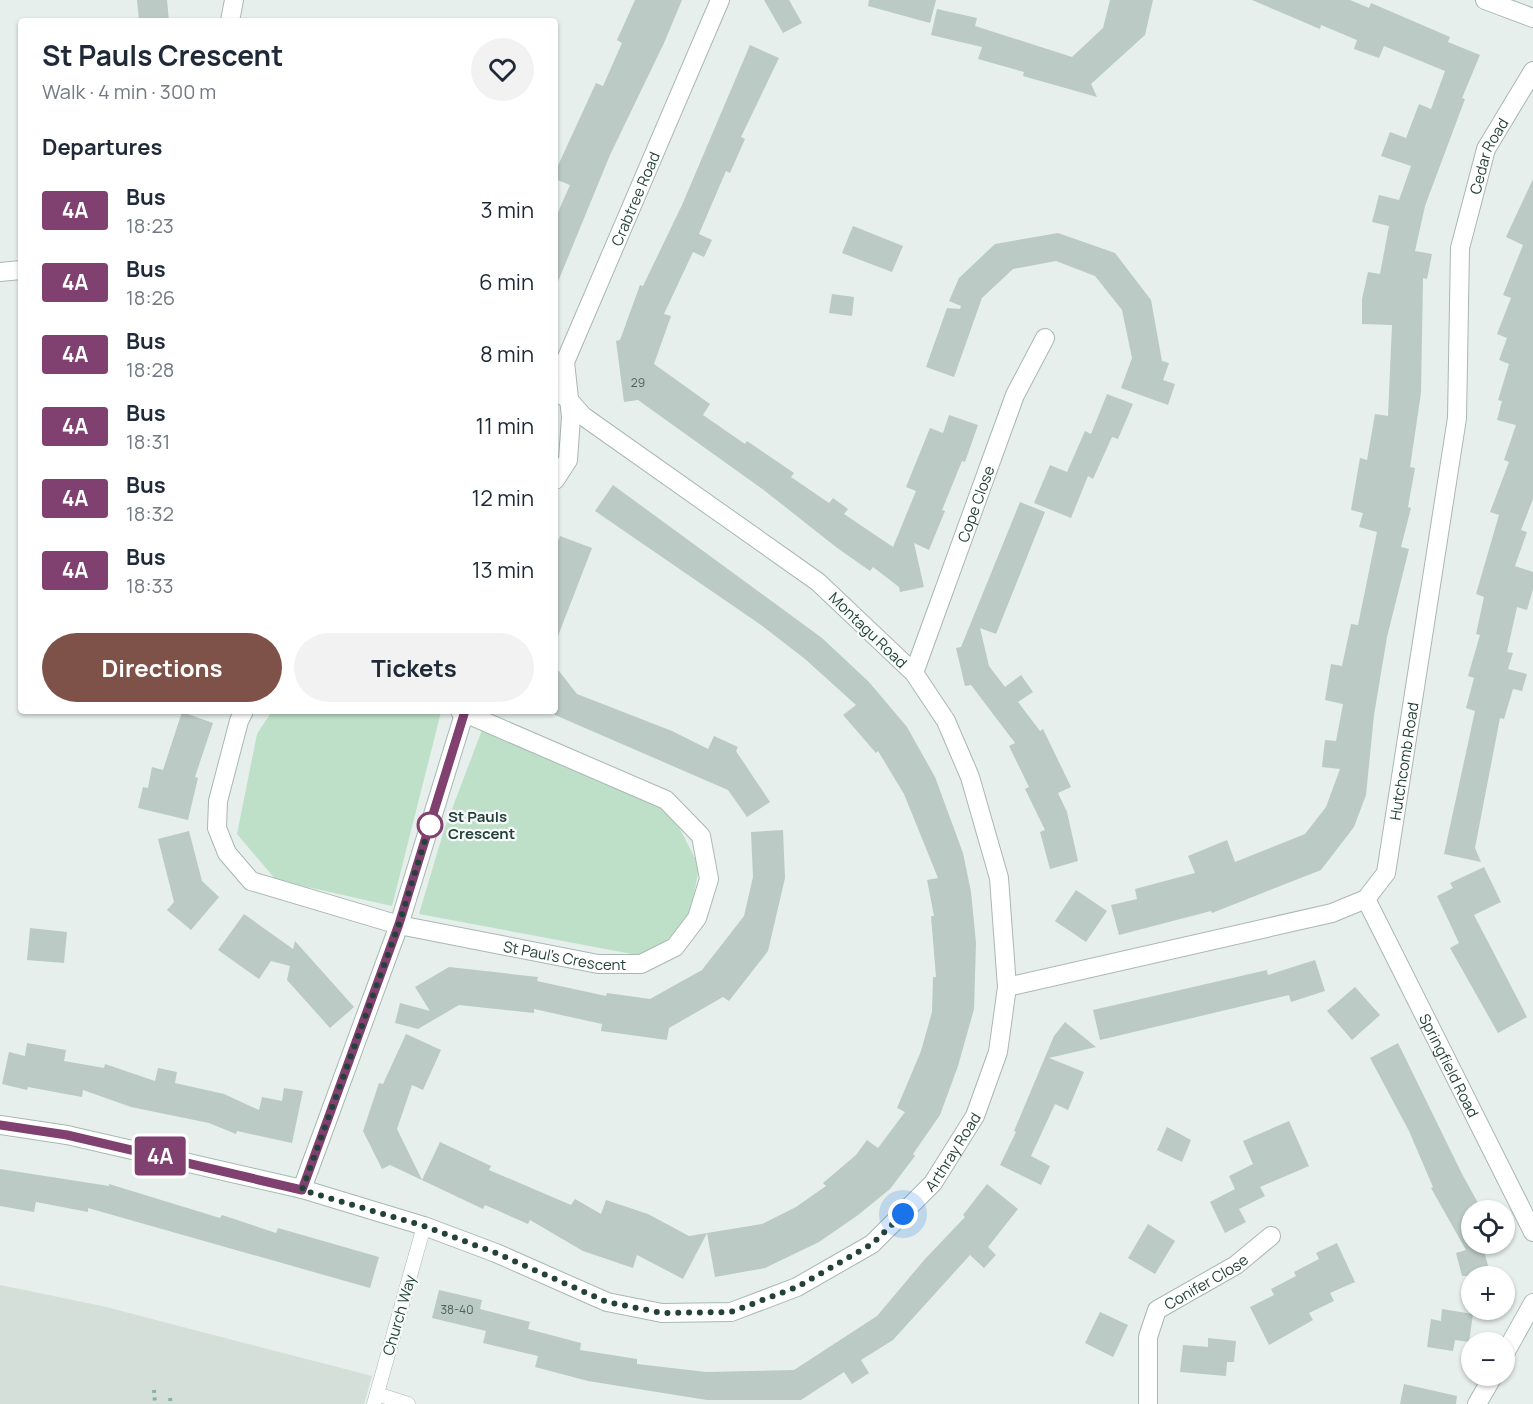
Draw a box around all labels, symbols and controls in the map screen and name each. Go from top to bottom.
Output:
text: St Pauls Crescent [42,36,283,74]
button: heart [471,38,534,101]
text: Walk · 4 min · 300 m [42,78,216,105]
street label: Cedar Road [1464,114,1513,196]
text: Departures [42,132,162,162]
street label: Crabtree Road [606,148,664,249]
text: Bus [126,182,166,212]
text: 3 min [481,195,534,225]
text: 4A [62,196,88,224]
text: 18:23 [126,212,174,239]
text: Bus [126,254,166,284]
text: 6 min [479,267,534,297]
text: 4A [62,268,88,296]
text: 18:26 [126,284,175,311]
text: Bus [126,326,166,356]
text: 8 min [480,339,534,369]
text: 4A [62,340,88,368]
text: 18:28 [126,356,174,383]
house number: 29 [631,374,645,391]
text: Bus [126,398,166,428]
text: 11 min [476,411,534,441]
text: 4A [62,412,88,440]
text: 18:31 [126,428,170,455]
street label: Cope Close [952,462,999,545]
text: Bus [126,470,166,500]
text: 12 min [472,483,534,513]
text: 4A [62,484,88,512]
text: 18:32 [126,500,174,527]
text: Bus [126,542,166,572]
text: 13 min [472,555,534,585]
text: 4A [62,556,88,584]
text: 18:33 [126,572,174,599]
street label: Montagu Road [824,587,912,673]
button: Directions [42,633,282,702]
button: Tickets [294,633,534,702]
street label: Hutchcomb Road [1384,701,1423,822]
place label: St Pauls Crescent [448,806,515,844]
marker: St Pauls Crescent [417,812,443,838]
street label: St Paul's Crescent [502,935,626,975]
street label: Springfield Road [1415,1010,1484,1121]
street label: Arthray Road [920,1108,985,1196]
line badge: 4A [133,1136,187,1176]
text: 4A [147,1142,173,1170]
your location [888,1199,918,1229]
map controls [1461,1200,1515,1386]
button: locate [1461,1200,1515,1254]
street label: Conifer Close [1160,1249,1253,1314]
button: + [1461,1266,1515,1320]
street label: Church Way [377,1272,421,1358]
house number: 38-40 [440,1301,474,1318]
button: − [1461,1332,1515,1386]

